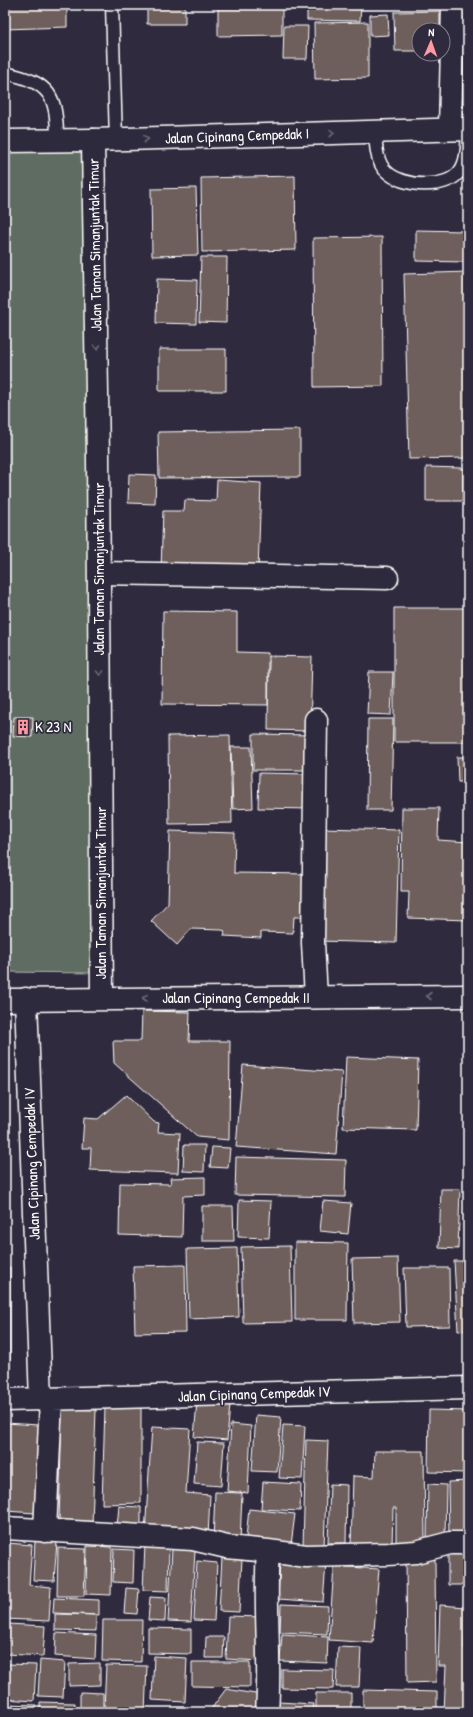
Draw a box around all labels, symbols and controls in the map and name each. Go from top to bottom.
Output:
north arrow [411,22,451,62]
text: N [428,25,435,39]
street label: Jalan Cipinang Cempedak I [165,122,309,149]
one-way arrow [329,129,335,137]
one-way arrow [143,135,149,143]
street label: Jalan Taman Simanjuntak Timur [82,158,107,332]
one-way arrow [92,344,101,350]
street label: Jalan Taman Simanjuntak Timur [88,482,109,656]
one-way arrow [96,670,104,676]
place label: K 23 N [35,716,71,737]
building icon: K 23 N [14,718,32,736]
street label: Jalan Taman Simanjuntak Timur [90,806,111,980]
street label: Jalan Cipinang Cempedak II [162,987,310,1008]
one-way arrow [426,992,432,1000]
one-way arrow [142,994,148,1002]
street label: Jalan Cipinang Cempedak IV [18,1087,45,1241]
street label: Jalan Cipinang Cempedak IV [177,1380,331,1407]

